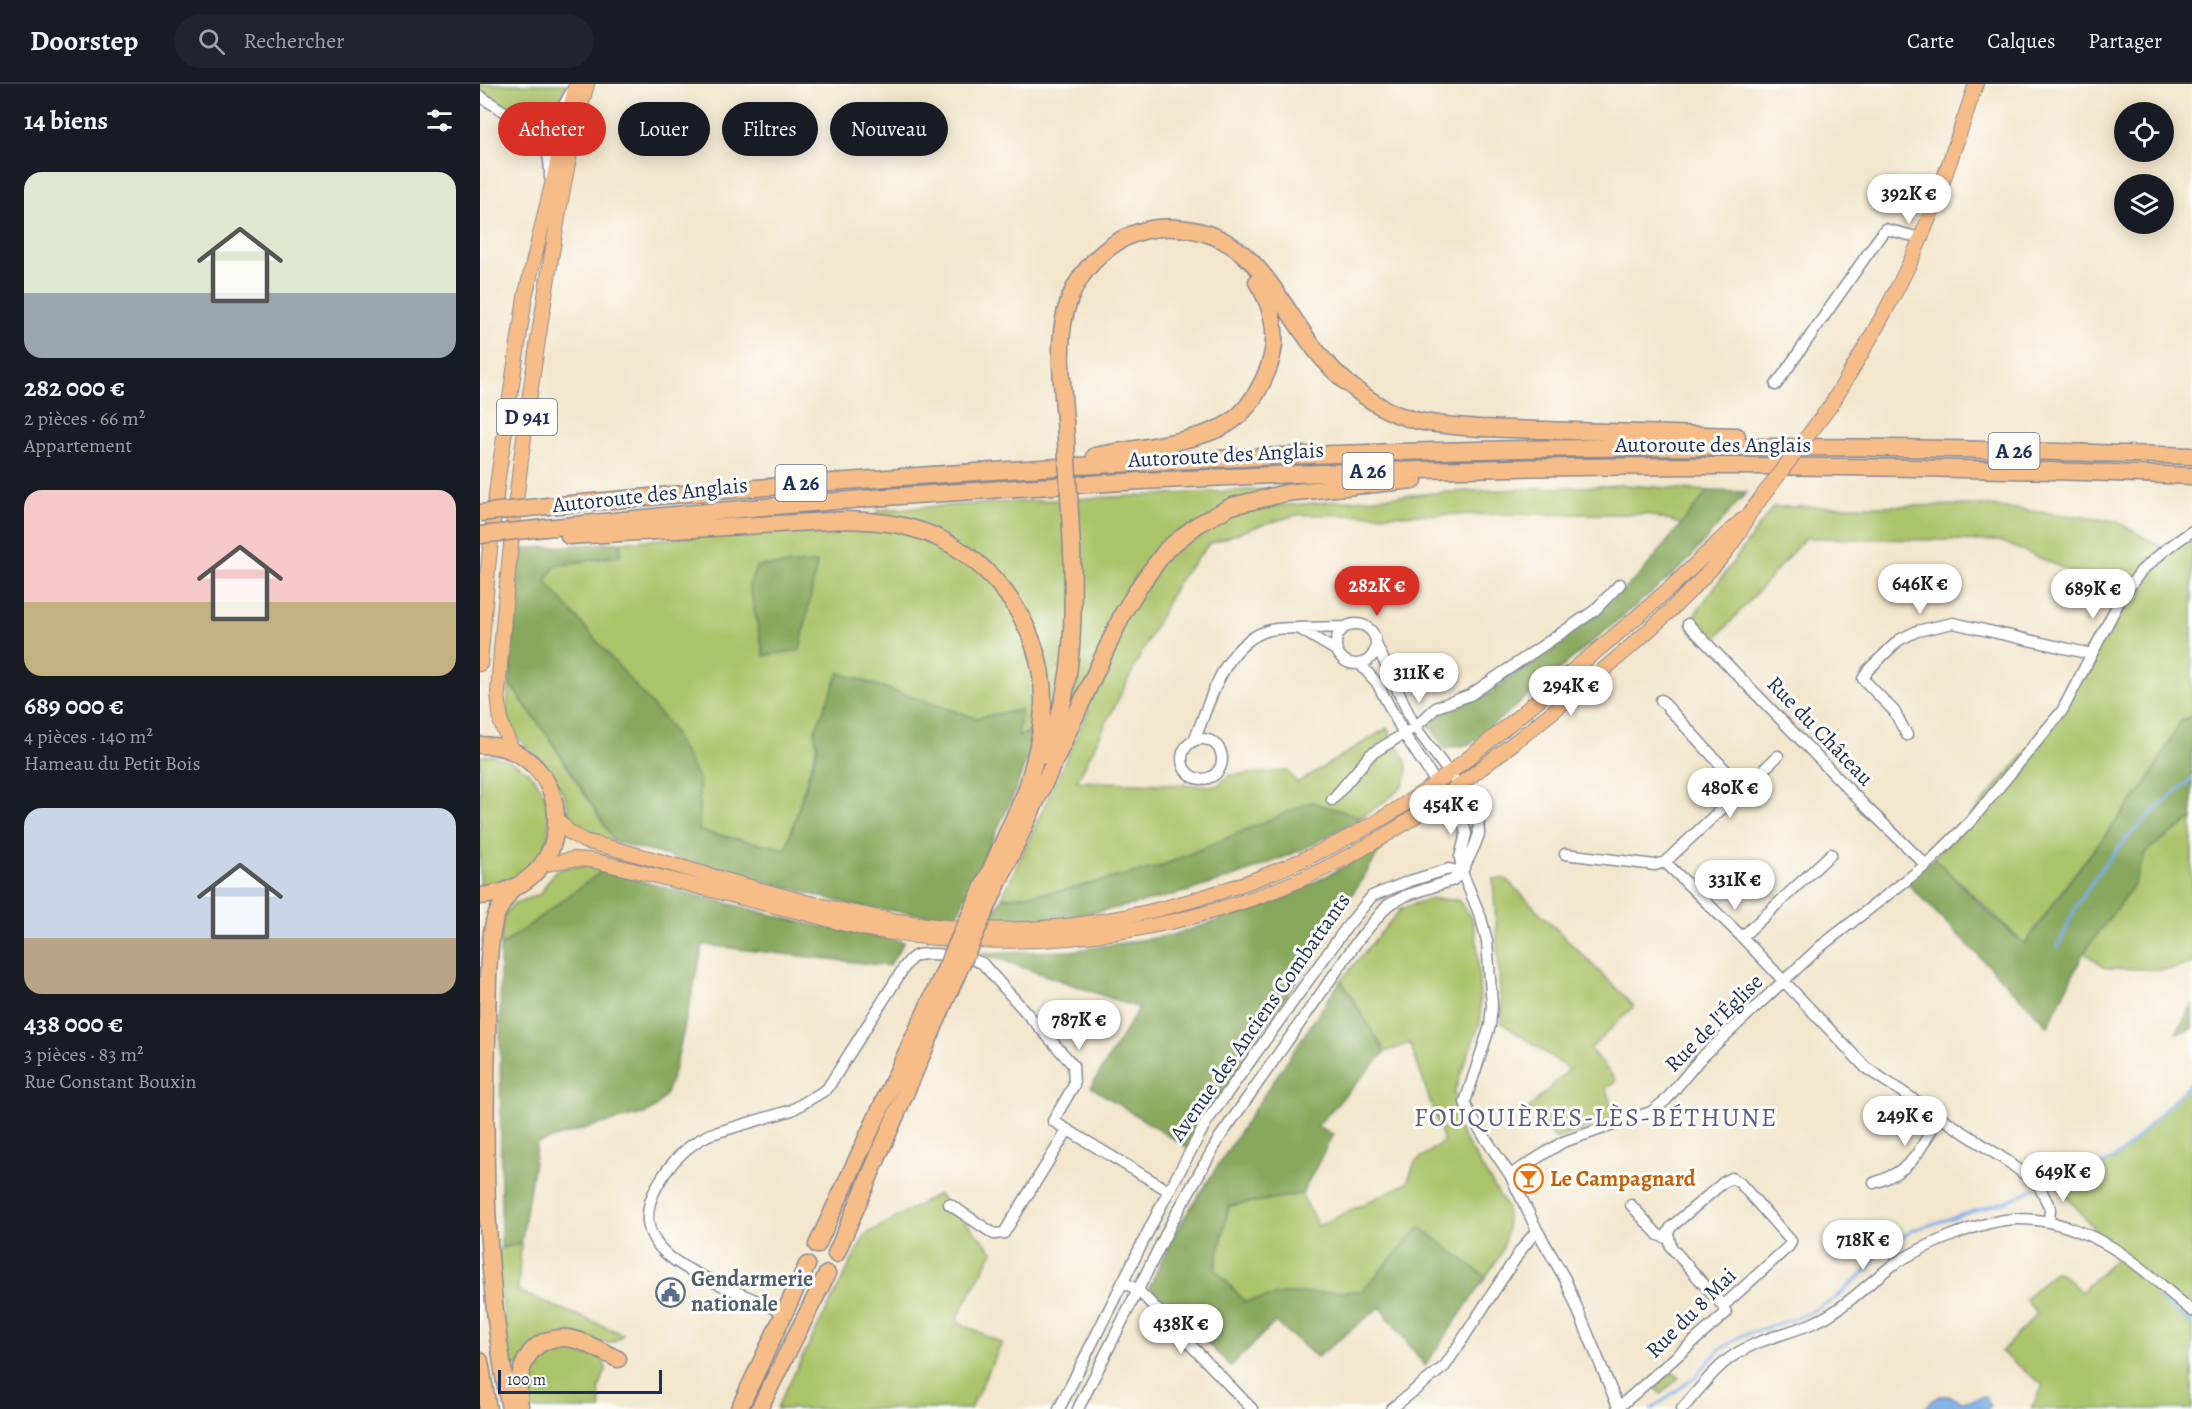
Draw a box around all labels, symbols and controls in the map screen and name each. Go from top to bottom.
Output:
search box [174,14,594,68]
text: Doorstep [30,22,138,60]
icon: search [195,25,228,58]
text: Rechercher [243,26,345,56]
text: Carte [1907,27,1954,55]
text: Calques [1987,27,2055,55]
text: Partager [2088,27,2162,55]
chip: Acheter [498,102,606,156]
chip: Louer [618,102,710,156]
chip: Filtres [722,102,818,156]
chip: Nouveau [830,102,948,156]
map controls [2114,102,2174,234]
button: locate [2114,102,2174,162]
text: 14 biens [24,103,108,138]
icon: filters [423,104,456,137]
pin: 392K € [1860,174,1958,225]
button: layers [2114,174,2174,234]
text: 392K € [1881,180,1937,207]
icon: home [186,211,294,319]
text: 282 000 € [24,370,125,405]
road number: D 941 [497,399,557,435]
text: 2 pièces · 66 m² [24,405,145,432]
street label: Autoroute des Anglais [1614,430,1811,460]
text: Appartement [24,432,132,459]
road number: A 26 [1988,433,2039,469]
street label: Autoroute des Anglais [1126,435,1325,475]
road number: A 26 [1342,453,1394,489]
road number: A 26 [776,465,826,501]
street label: Autoroute des Anglais [550,470,749,520]
icon: home [186,529,294,637]
pin: 646K € [1871,564,1969,615]
pin: 282K € [1328,566,1426,617]
pin: 689K € [2044,569,2142,620]
text: 646K € [1892,570,1948,597]
text: 282K € [1348,572,1406,599]
text: 689K € [2065,575,2121,602]
pin: 311K € [1370,653,1468,704]
text: 311K € [1393,659,1445,686]
pin: 294K € [1522,666,1620,717]
street label: Rue du Château [1760,670,1880,793]
text: 294K € [1543,672,1599,699]
text: 689 000 € [24,688,124,723]
text: 4 pièces · 140 m² [24,723,153,750]
text: Hameau du Petit Bois [24,750,200,777]
pin: 480K € [1681,768,1779,819]
text: 480K € [1701,774,1759,801]
pin: 454K € [1402,785,1500,836]
text: 454K € [1423,791,1479,818]
icon: home [186,847,294,955]
pin: 331K € [1686,860,1784,911]
text: 331K € [1709,866,1761,893]
street label: Avenue des Anciens Combattants [1162,887,1357,1148]
street label: Rue de l'Église [1658,967,1770,1079]
pin: 787K € [1030,1000,1128,1051]
text: 438 000 € [24,1006,123,1041]
text: 787K € [1052,1006,1106,1033]
text: 3 pièces · 83 m² [24,1041,144,1068]
text: Rue Constant Bouxin [24,1068,197,1095]
pin: 249K € [1856,1096,1954,1147]
district label: FOUQUIÈRES-LÈS-BÉTHUNE [1414,1100,1778,1135]
text: 249K € [1877,1102,1933,1129]
pin: 649K € [2014,1152,2112,1203]
text: 649K € [2035,1158,2091,1185]
bar icon: Le Campagnard [1513,1163,1545,1195]
place label: Le Campagnard [1550,1164,1696,1194]
pin: 718K € [1814,1220,1912,1271]
text: 718K € [1836,1226,1890,1253]
street label: Rue du 8 Mai [1639,1261,1743,1365]
place label: Gendarmerie nationale [691,1264,813,1319]
public building icon: Gendarmerie nationale [654,1276,686,1308]
pin: 438K € [1132,1304,1230,1355]
text: 438K € [1153,1310,1209,1337]
scale bar [498,1367,662,1394]
text: 100 m [507,1369,546,1391]

